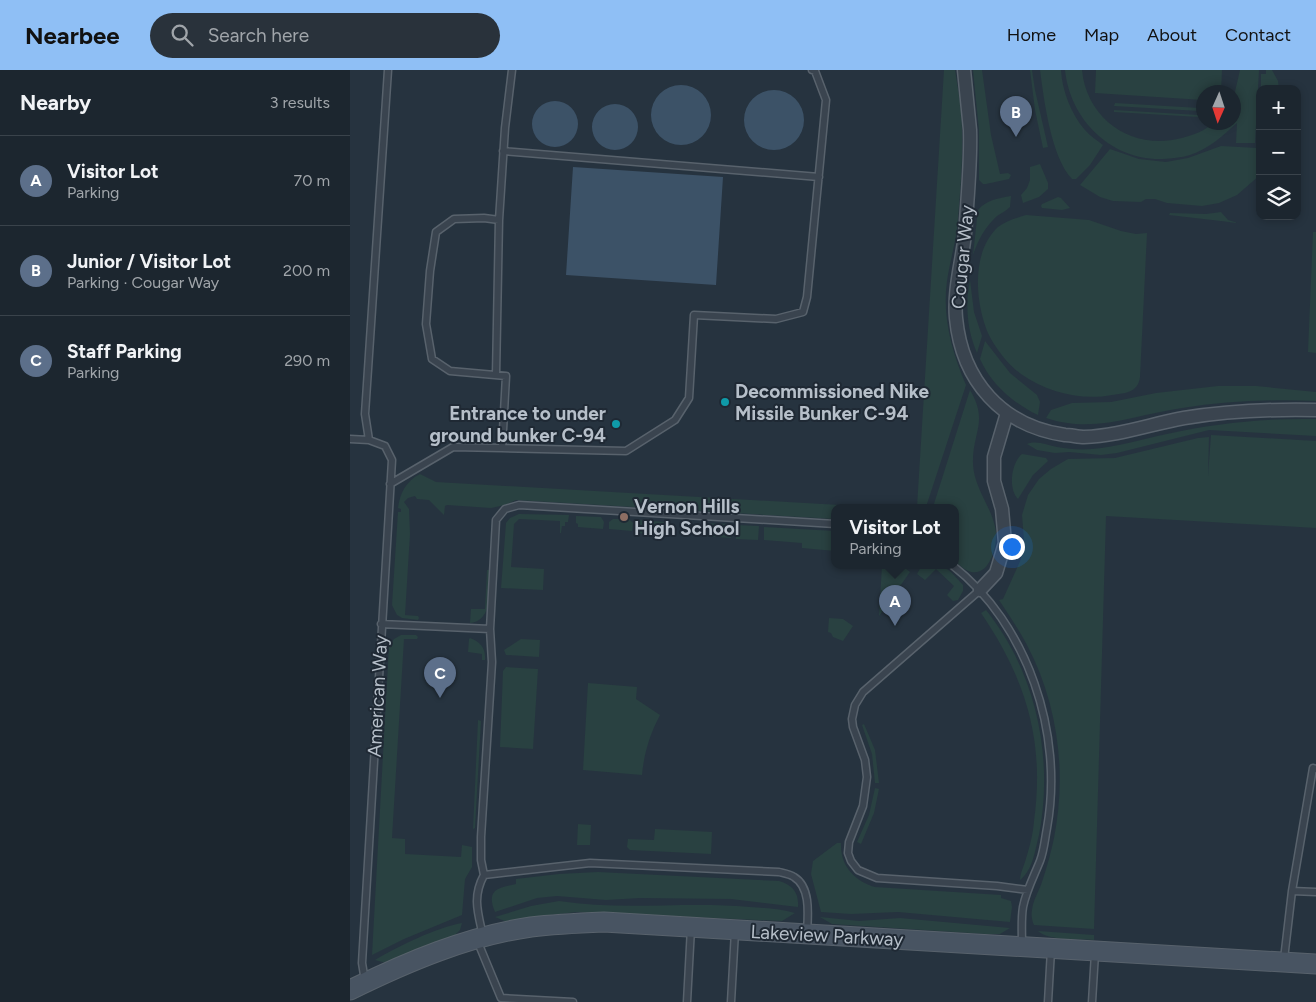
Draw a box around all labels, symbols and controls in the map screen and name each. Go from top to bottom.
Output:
search box [150,13,500,58]
text: Nearbee [25,21,120,50]
icon: search [168,21,196,49]
text: Search here [208,24,309,47]
text: Home [1007,24,1056,46]
text: Map [1084,24,1119,46]
text: About [1147,24,1197,46]
text: Contact [1225,24,1291,46]
north arrow [1196,85,1241,130]
map controls [1256,85,1301,220]
button: + [1256,85,1301,130]
text: Nearby [20,90,91,115]
text: 3 results [270,93,330,112]
pin: B [1000,96,1032,137]
button: − [1256,130,1301,175]
text: Visitor Lot [67,160,159,183]
text: A [30,171,42,190]
text: 70 m [294,171,330,190]
button: layers [1256,175,1301,220]
text: Parking [67,183,119,202]
street label: Cougar Way [946,204,978,310]
text: Junior / Visitor Lot [67,250,231,273]
text: B [31,261,41,280]
text: 200 m [283,261,330,280]
text: Parking · Cougar Way [67,273,219,292]
text: Staff Parking [67,340,182,363]
text: C [30,351,42,370]
text: 290 m [284,351,330,370]
text: Parking [67,363,119,382]
place label: Decommissioned Nike Missile Bunker C-94 [735,380,930,425]
marker: Decommissioned Nike Missile Bunker C-94 [719,396,731,408]
place label: Entrance to under ground bunker C-94 [429,402,606,447]
marker: Entrance to under ground bunker C-94 [610,418,622,430]
place label: Vernon Hills High School [634,495,740,540]
popup [831,504,959,569]
marker: Vernon Hills High School [618,511,630,523]
text: Visitor Lot [849,516,941,539]
your location [999,534,1025,560]
text: Parking [849,539,902,558]
pin: A [879,585,911,626]
street label: American Way [363,634,392,758]
pin: C [424,657,456,698]
street label: Lakeview Parkway [750,920,904,951]

